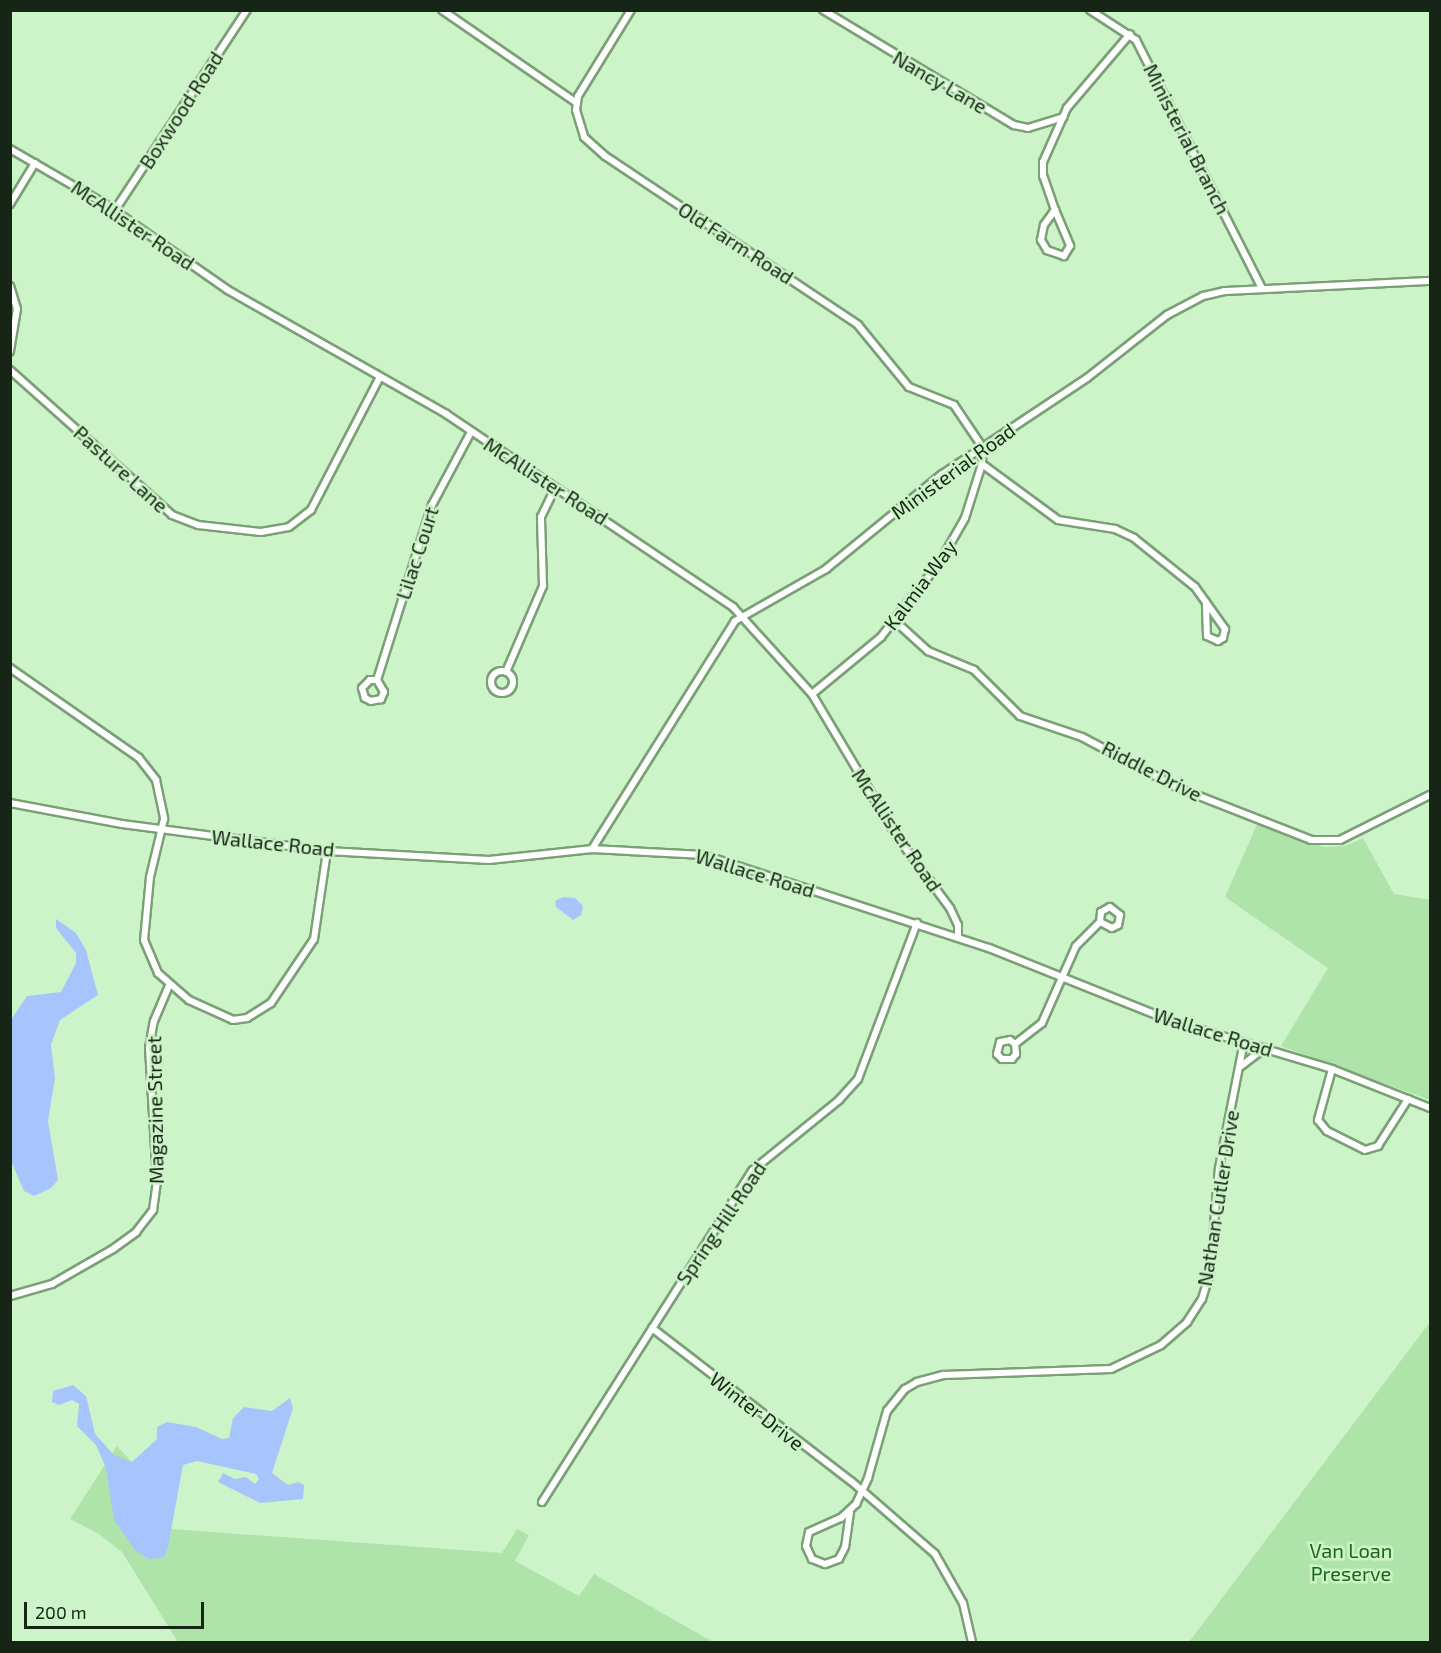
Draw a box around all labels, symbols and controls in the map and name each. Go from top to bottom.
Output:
street label: Nancy Lane [888,45,992,119]
street label: Boxwood Road [134,47,228,173]
street label: Ministerial Branch [1139,59,1235,219]
street label: McAllister Road [67,175,199,275]
street label: Old Farm Road [674,197,798,289]
street label: Ministerial Road [886,418,1020,524]
street label: Pasture Lane [69,420,173,518]
street label: McAllister Road [479,432,613,530]
street label: Lilac Court [391,504,443,602]
street label: Kalmia Way [878,535,962,635]
street label: Riddle Drive [1098,736,1206,806]
street label: McAllister Road [847,764,947,896]
street label: Wallace Road [210,825,336,861]
street label: Wallace Road [692,843,818,903]
street label: Wallace Road [1150,1002,1276,1062]
street label: Magazine Street [142,1036,168,1184]
street label: Nathan Cutler Drive [1192,1108,1244,1288]
street label: Spring Hill Road [671,1157,771,1289]
street label: Winter Drive [705,1366,809,1456]
park label: Van Loan Preserve [1310,1538,1392,1585]
scale bar [27,1590,207,1628]
text: 200 m [35,1601,87,1623]

